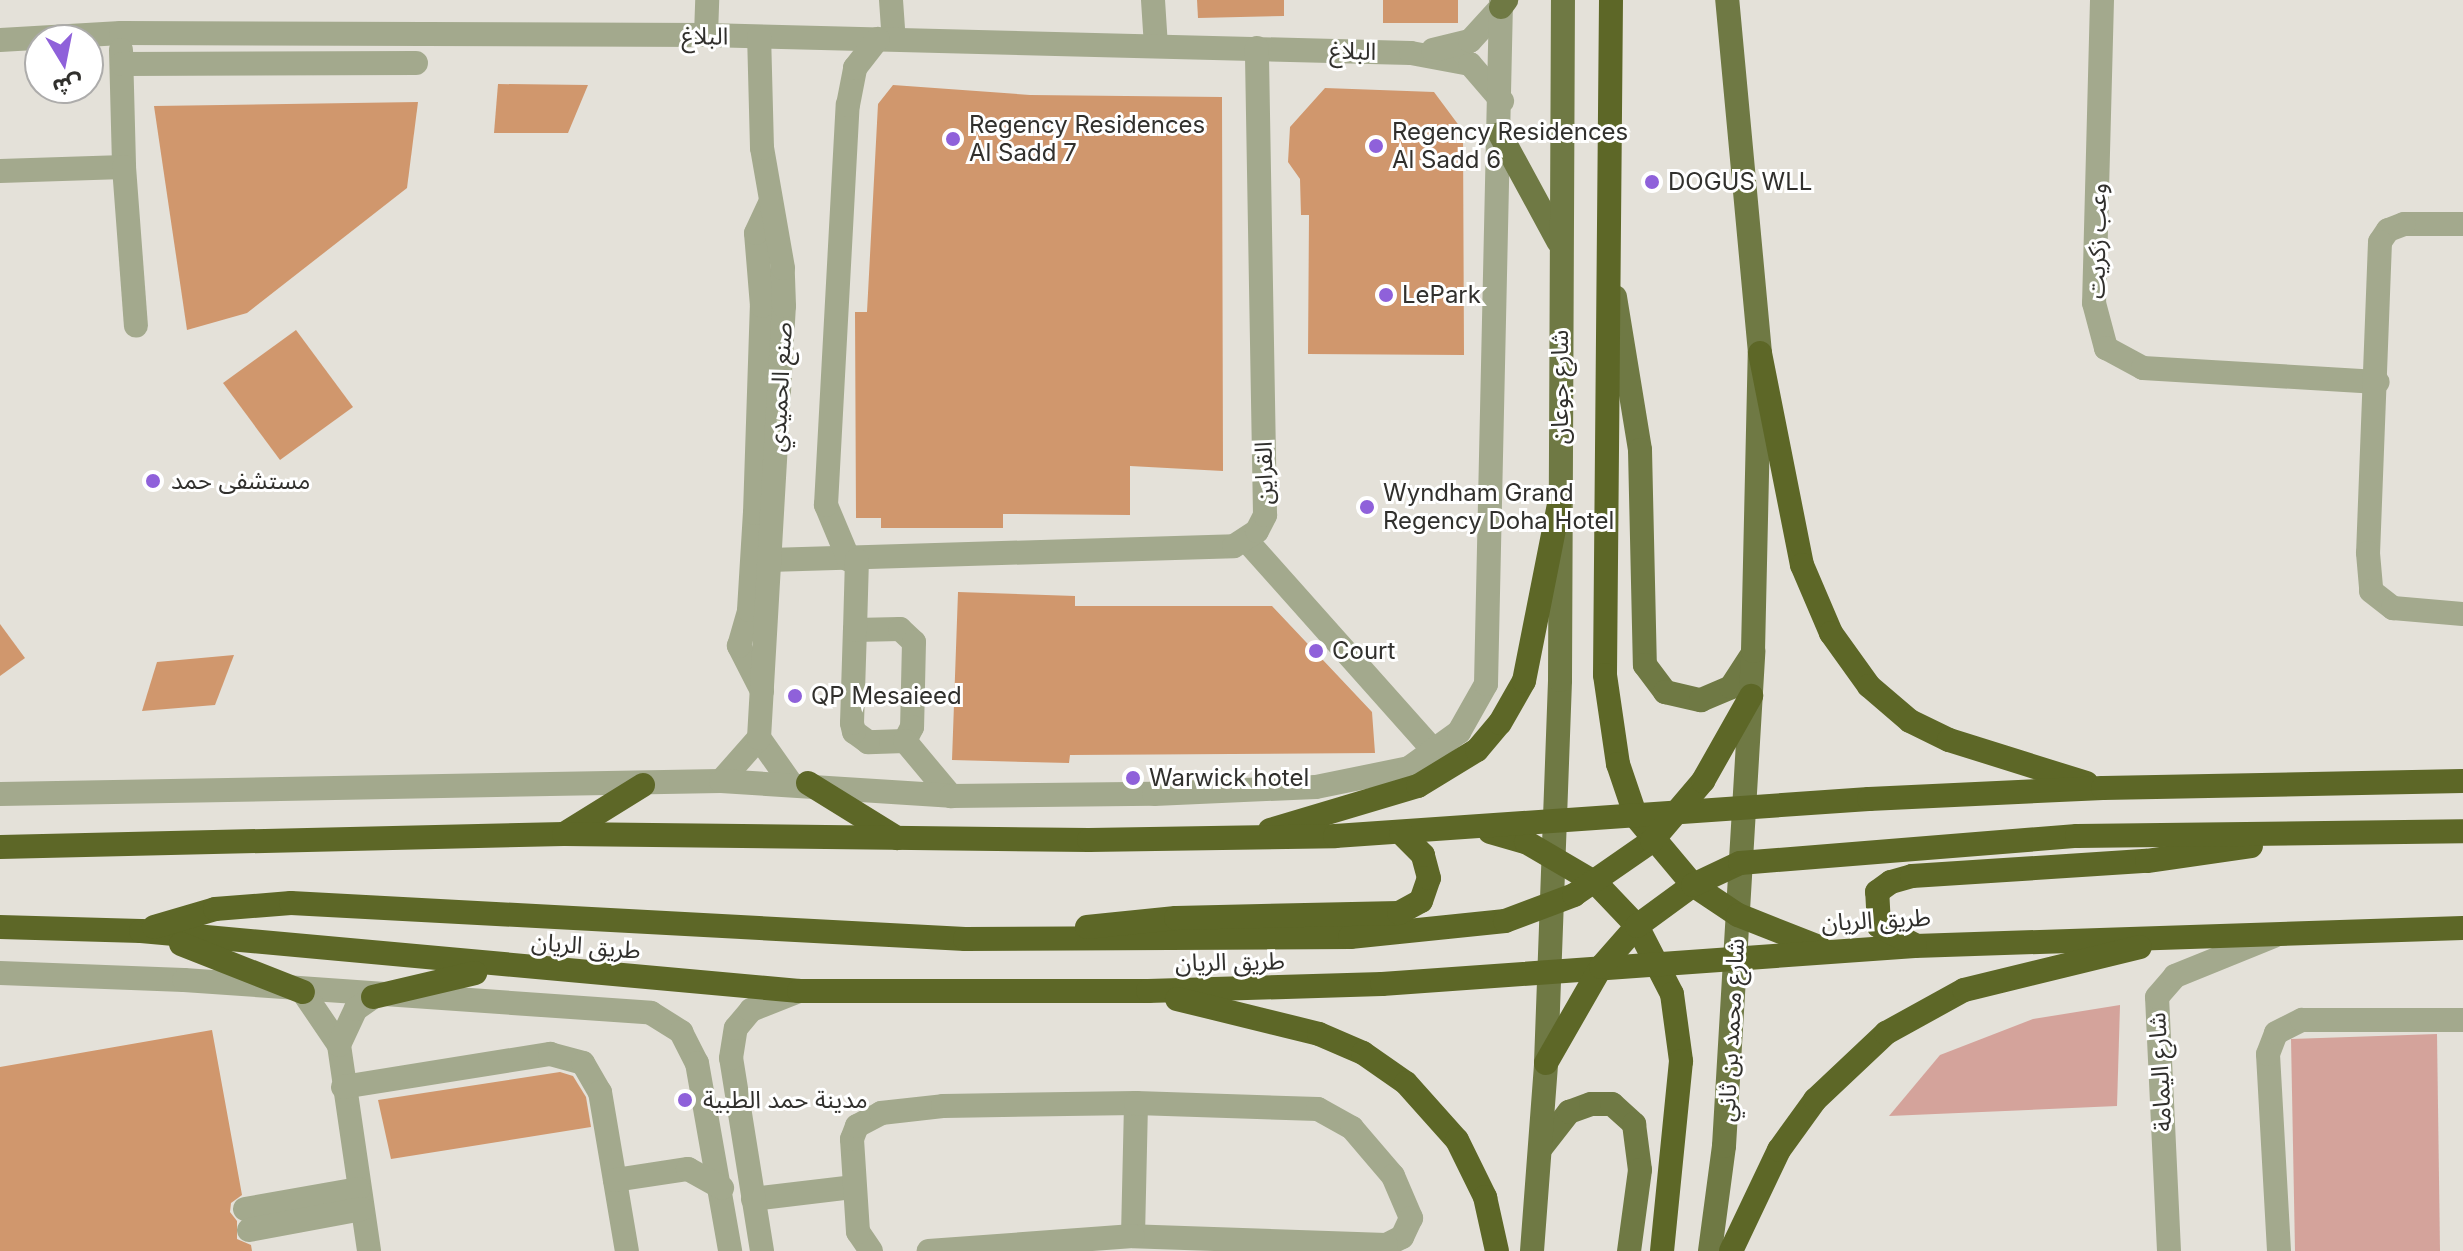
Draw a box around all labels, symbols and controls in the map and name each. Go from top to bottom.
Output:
street label: البلاغ [681,21,729,51]
north arrow [24,24,104,104]
street label: البلاغ [1329,36,1377,66]
text: ش [51,70,85,101]
place label: Regency Residences Al Sadd 7 [969,111,1205,167]
place label: Regency Residences Al Sadd 6 [1392,118,1628,174]
marker: Regency Residences Al Sadd 7 [944,130,962,148]
marker: Regency Residences Al Sadd 6 [1367,137,1385,155]
place label: DOGUS WLL [1668,168,1812,196]
marker: DOGUS WLL [1643,173,1661,191]
street label: وعب زكريت [2082,183,2112,299]
place label: LePark [1402,281,1481,309]
marker: LePark [1377,286,1395,304]
street label: صنع الحميدي [762,321,798,453]
street label: شارع جوعان [1546,330,1574,444]
street label: القراين [1249,441,1279,505]
place label: مستشفى حمد [171,467,310,495]
marker: مستشفى حمد [142,470,164,492]
place label: Wyndham Grand Regency Doha Hotel [1383,479,1614,535]
marker: Wyndham Grand Regency Doha Hotel [1358,498,1376,516]
place label: Court [1332,637,1395,665]
marker: Court [1307,642,1325,660]
place label: QP Mesaieed [811,682,962,710]
marker: QP Mesaieed [786,687,804,705]
place label: Warwick hotel [1149,764,1309,792]
marker: Warwick hotel [1124,769,1142,787]
street label: طريق الريان [1820,903,1932,937]
street label: طريق الريان [530,927,642,965]
street label: شارع محمد بن ثاني [1712,937,1750,1123]
street label: طريق الريان [1175,947,1285,977]
street label: شارع اليمامة [2142,1012,2178,1132]
place label: مدينة حمد الطبية [703,1086,868,1114]
marker: مدينة حمد الطبية [674,1089,696,1111]

